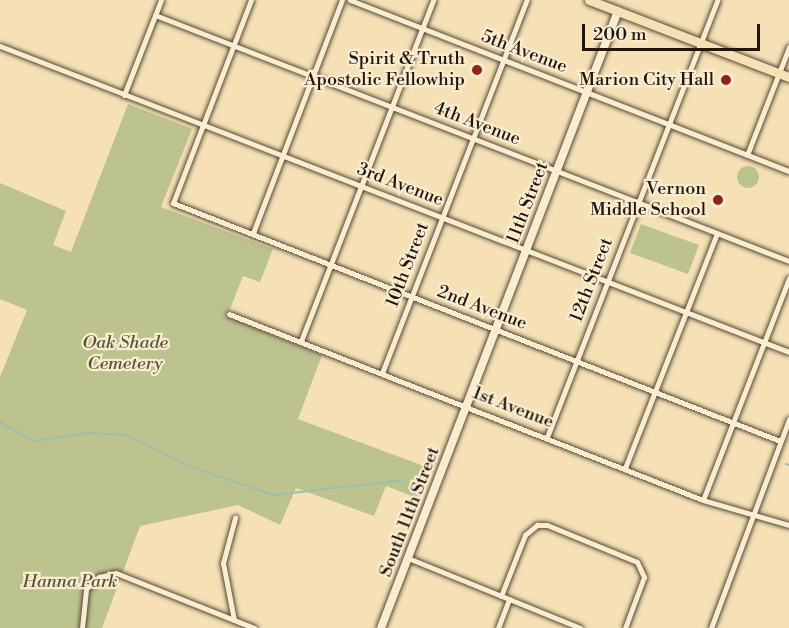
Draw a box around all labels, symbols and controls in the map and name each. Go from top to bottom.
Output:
scale bar [585,12,764,50]
text: 200 m [593,23,647,46]
street label: 5th Avenue [478,26,570,78]
place label: Spirit & Truth Apostolic Fellowhip [304,49,465,92]
marker: Spirit & Truth Apostolic Fellowhip [470,63,484,77]
place label: Marion City Hall [579,69,714,91]
marker: Marion City Hall [719,73,733,87]
street label: 4th Avenue [431,98,523,150]
street label: 3rd Avenue [354,159,446,211]
street label: 11th Street [503,159,553,247]
place label: Vernon Middle School [590,179,706,222]
marker: Vernon Middle School [711,193,725,207]
street label: 10th Street [382,220,434,310]
street label: 12th Street [566,235,618,325]
street label: 2nd Avenue [434,281,530,335]
park label: Oak Shade Cemetery [82,333,168,376]
street label: 1st Avenue [469,383,557,433]
street label: South 11th Street [375,444,445,580]
park label: Hanna Park [23,571,117,593]

